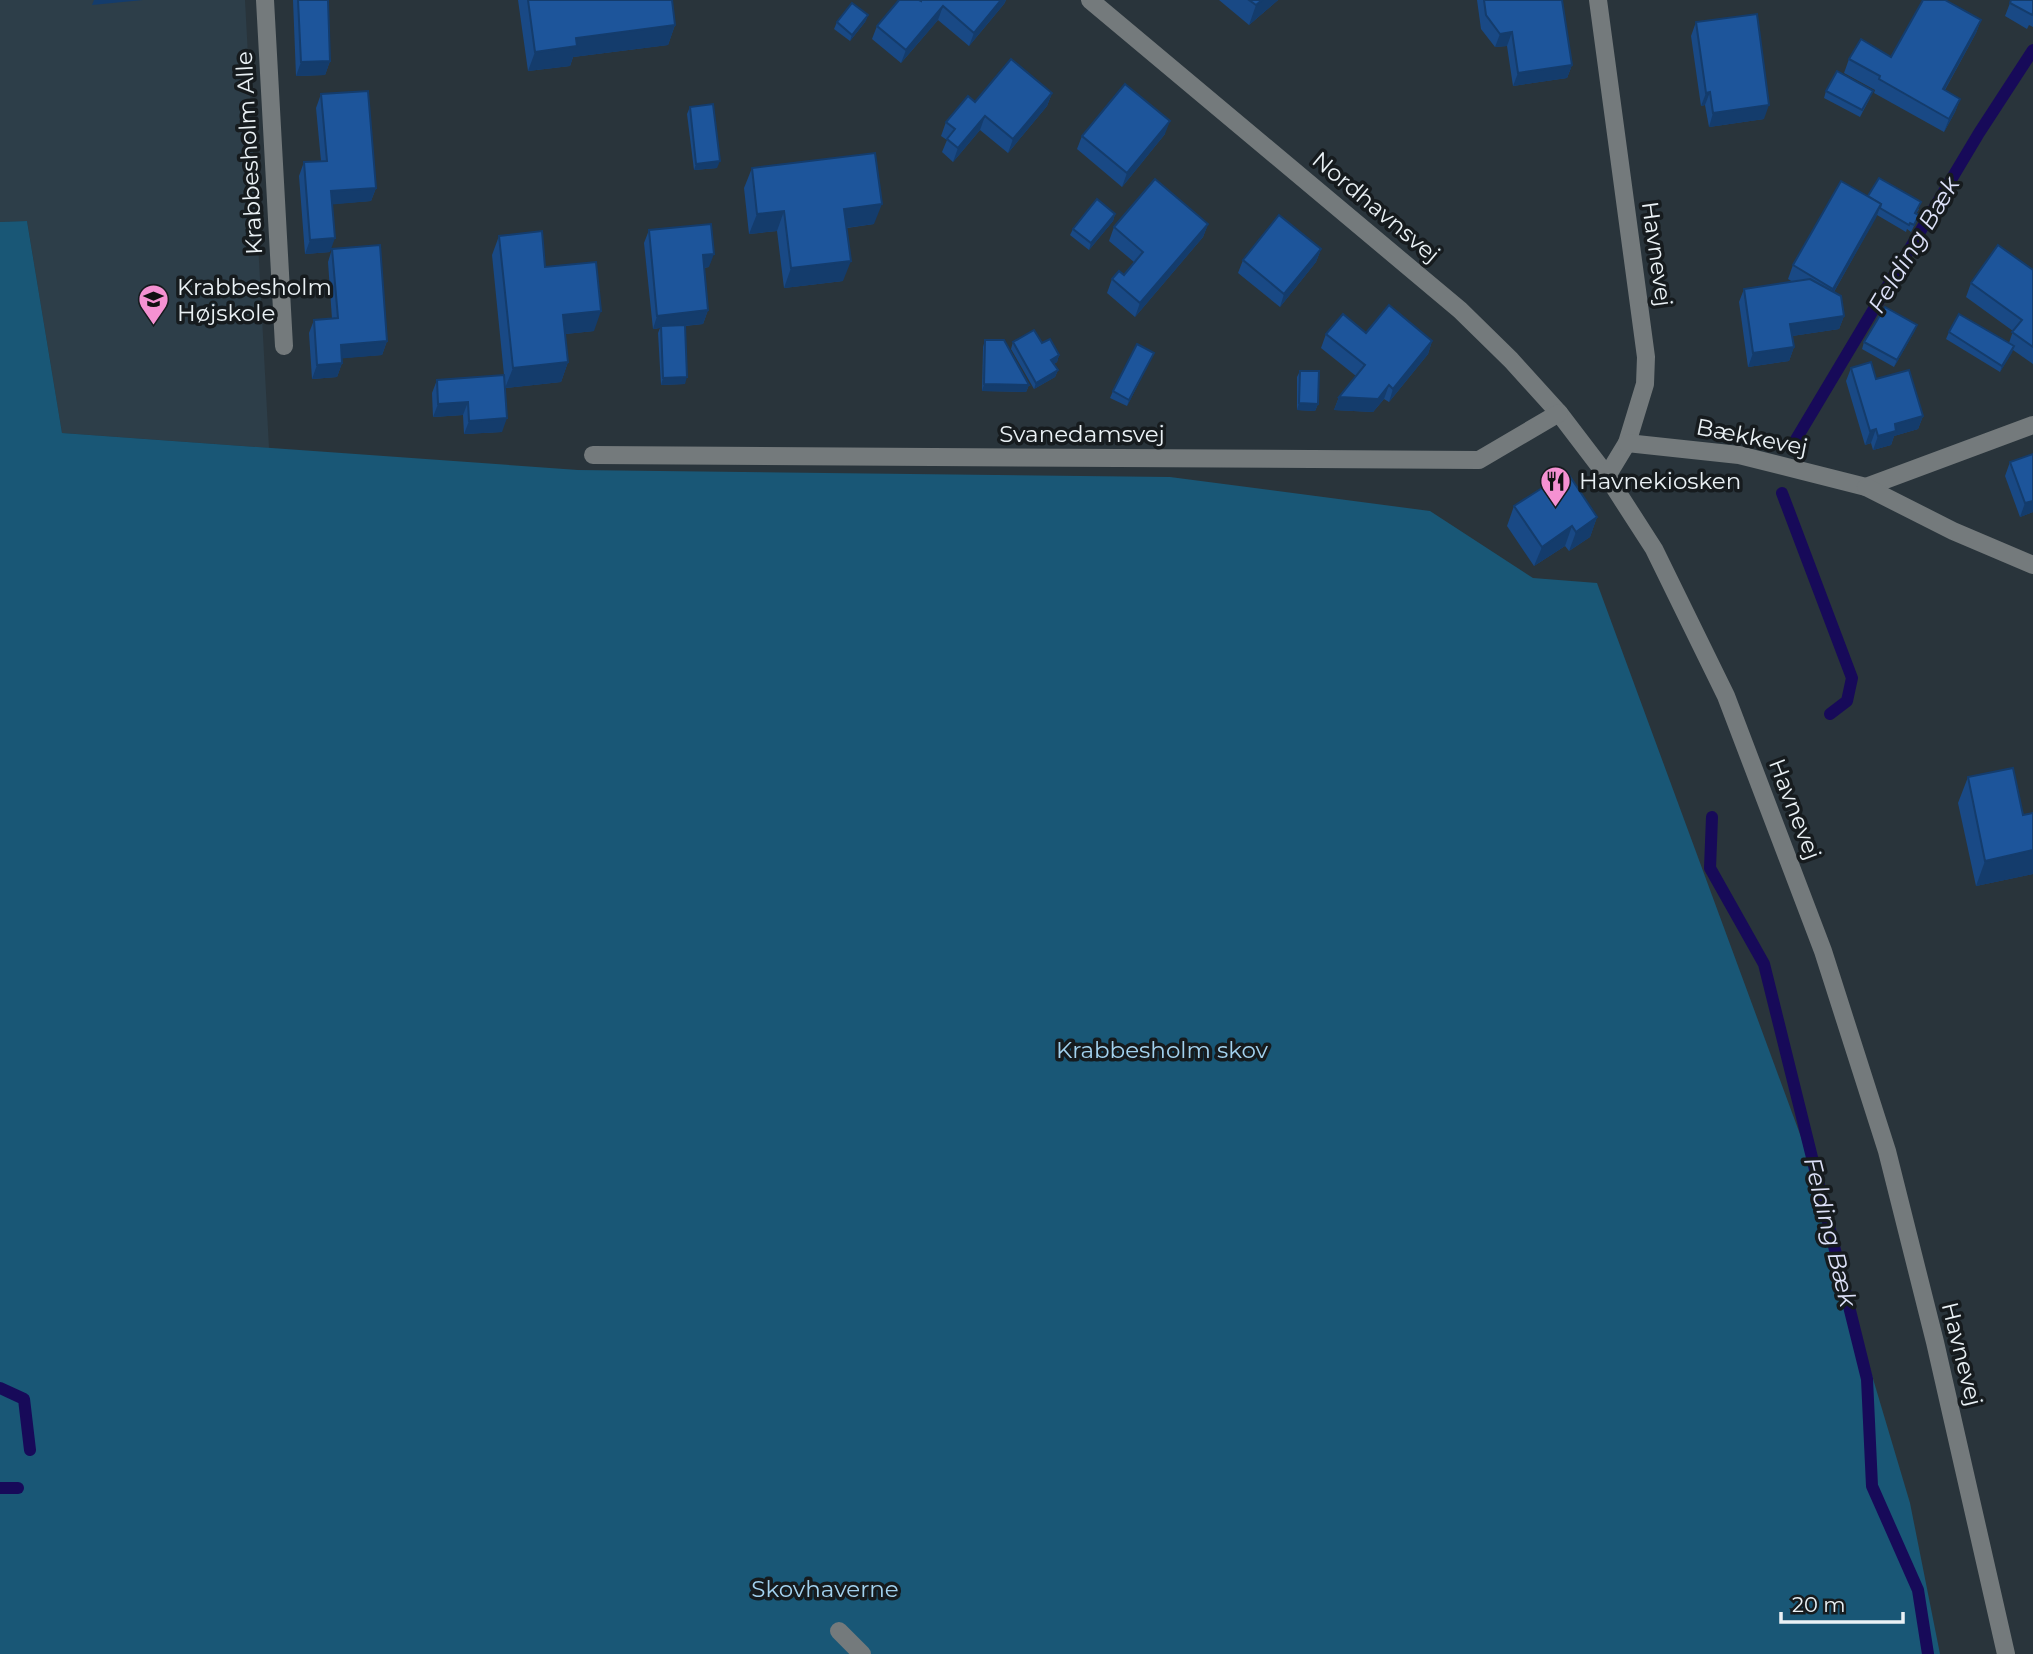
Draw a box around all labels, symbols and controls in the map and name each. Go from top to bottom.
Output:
street label: Krabbesholm Alle [230,51,268,255]
street label: Nordhavnsvej [1307,146,1445,268]
water label: Felding Bæk [1862,170,1966,318]
street label: Havnevej [1636,200,1678,308]
place label: Krabbesholm Højskole [177,273,332,327]
school or university icon: Krabbesholm Højskole [137,283,171,327]
street label: Bækkevej [1694,412,1810,462]
street label: Svanedamsvej [999,420,1165,448]
restaurant icon: Havnekiosken [1539,464,1573,508]
place label: Havnekiosken [1579,467,1741,495]
street label: Havnevej [1763,755,1827,863]
park label: Krabbesholm skov [1056,1036,1268,1064]
water label: Felding Bæk [1798,1154,1864,1312]
street label: Havnevej [1936,1299,1988,1409]
park label: Skovhaverne [751,1575,899,1603]
scale bar [1781,1580,1904,1624]
text: 20 m [1792,1592,1846,1617]

